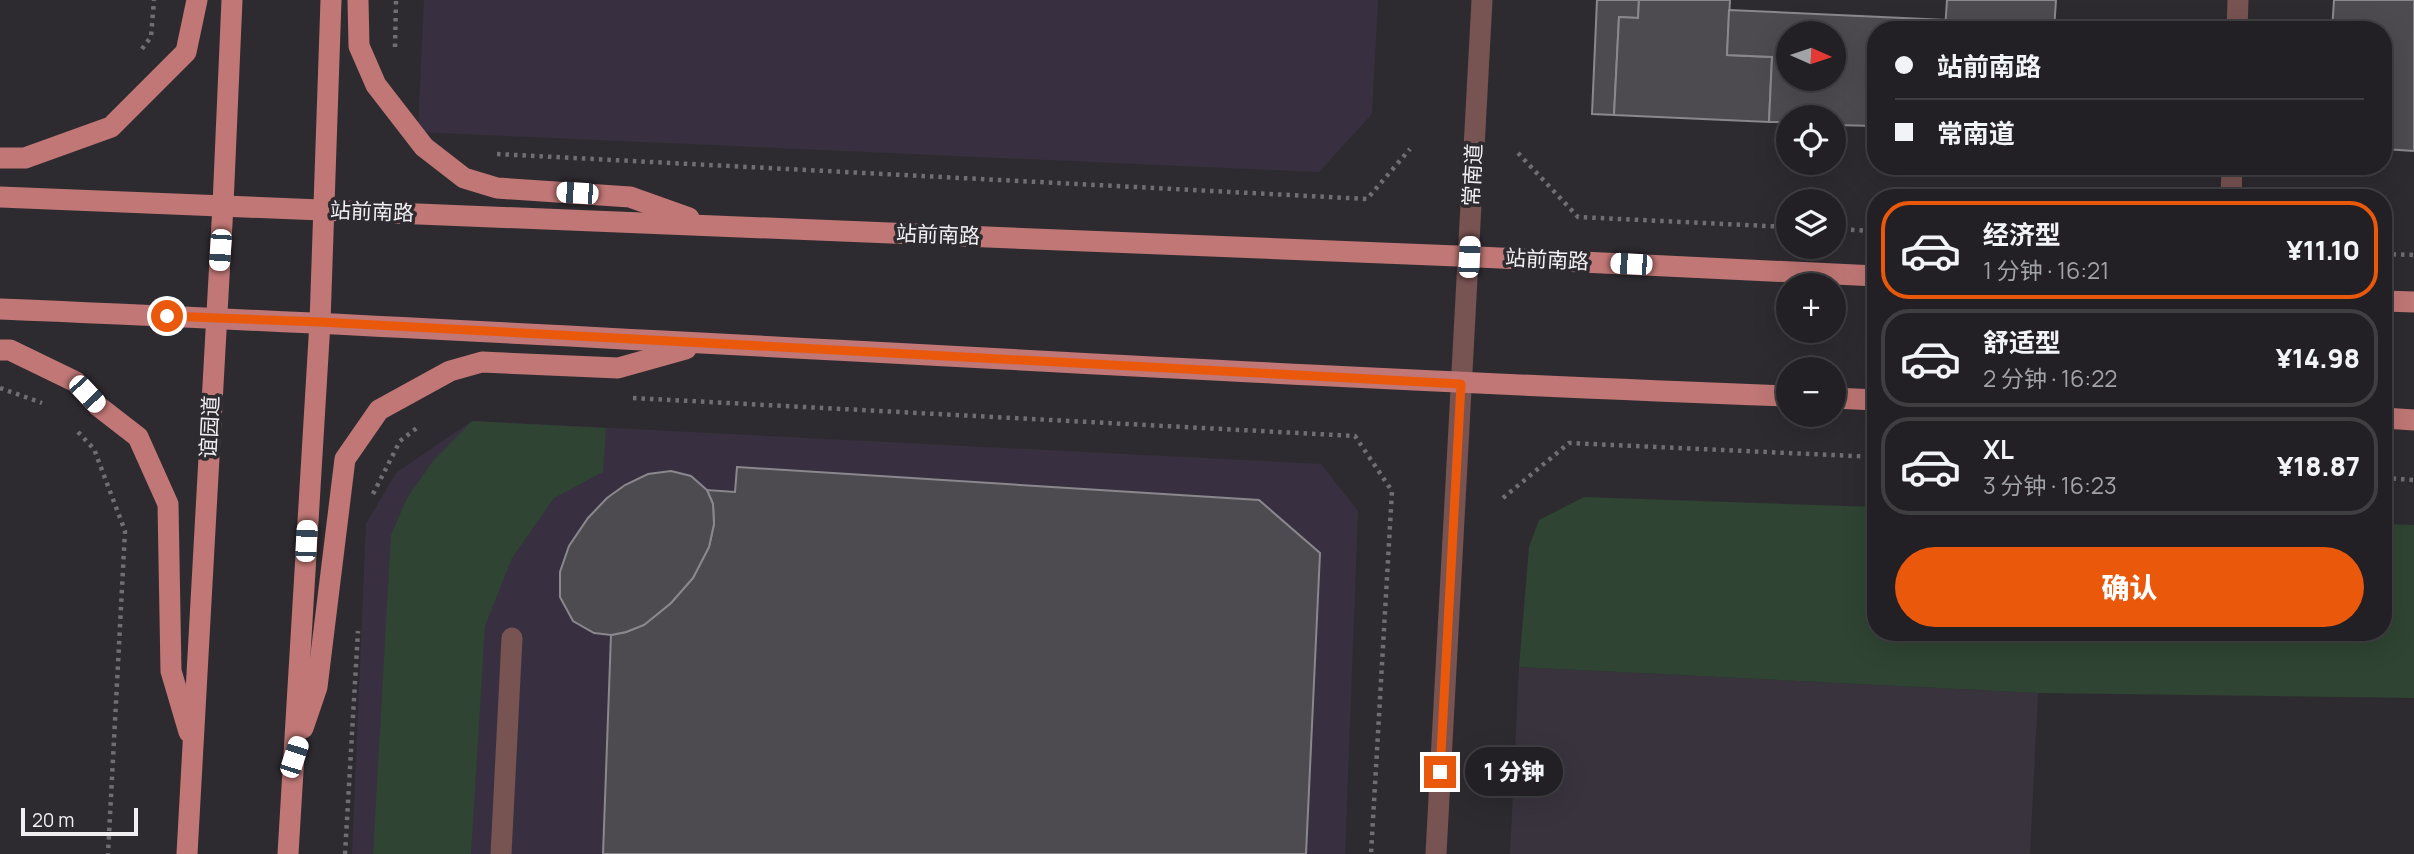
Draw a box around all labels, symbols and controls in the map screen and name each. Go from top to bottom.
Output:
north arrow [1776,21,1846,91]
map controls [1776,21,1846,427]
text: 站前南路 [1937,48,2041,84]
button: locate [1776,105,1846,175]
text: 常南道 [1937,115,2015,151]
street label: 常南道 [1456,143,1488,207]
car [556,181,599,205]
button: layers [1776,189,1846,259]
street label: 站前南路 [330,196,414,226]
text: 经济型 [1983,216,2061,252]
street label: 站前南路 [896,219,980,249]
icon: car [1899,219,1962,282]
car [209,228,232,272]
text: ¥11.10 [2287,232,2360,268]
car [1458,235,1481,279]
street label: 站前南路 [1504,243,1590,275]
car [1610,252,1653,276]
text: 1 分钟 · 16:21 [1983,254,2109,286]
button: + [1776,273,1846,343]
route start [151,300,183,332]
text: 舒适型 [1983,324,2061,360]
icon: car [1899,327,1962,390]
text: ¥14.98 [2276,340,2360,376]
button: − [1776,357,1846,427]
text: 2 分钟 · 16:22 [1983,362,2117,394]
car [65,371,110,417]
street label: 谊园道 [193,395,225,459]
text: XL [1983,431,2014,467]
icon: car [1899,435,1962,498]
text: ¥18.87 [2277,448,2360,484]
text: 3 分钟 · 16:23 [1983,469,2117,501]
car [295,519,318,563]
button: 确认 [1895,547,2364,627]
car [278,734,311,780]
callout: 1 分钟 [1464,748,1562,796]
text: 1 分钟 [1483,755,1545,787]
route end [1424,756,1456,788]
scale bar [21,805,138,837]
text: 20 m [32,807,74,833]

